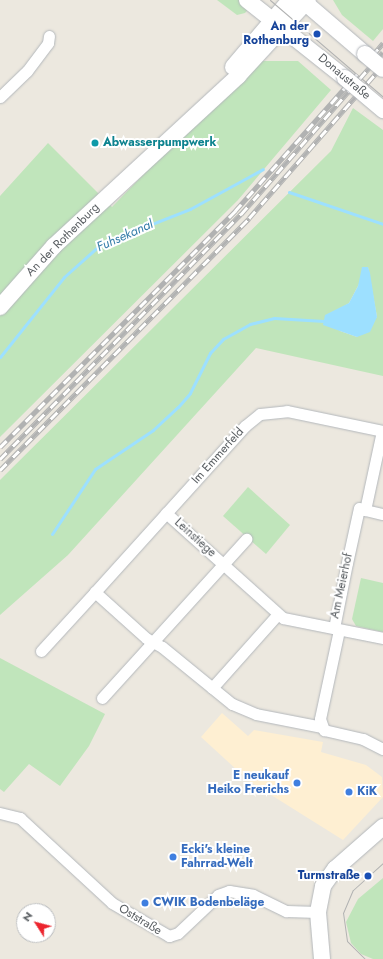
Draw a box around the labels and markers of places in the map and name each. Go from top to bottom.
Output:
place label: An der Rothenburg [243,20,309,48]
marker: An der Rothenburg [312,29,322,39]
place label: Abwasserpumpwerk [103,136,216,150]
marker: Abwasserpumpwerk [90,138,100,148]
place label: E neukauf Heiko Frerichs [207,769,289,797]
marker: E neukauf Heiko Frerichs [292,778,302,788]
place label: KiK [357,785,377,799]
marker: KiK [344,787,354,797]
place label: Ecki's kleine Fahrrad-Welt [181,843,253,871]
marker: Ecki's kleine Fahrrad-Welt [168,852,178,862]
place label: Turmstraße [298,869,360,883]
marker: Turmstraße [363,871,373,881]
place label: CWIK Bodenbeläge [153,896,264,910]
marker: CWIK Bodenbeläge [140,898,150,908]

